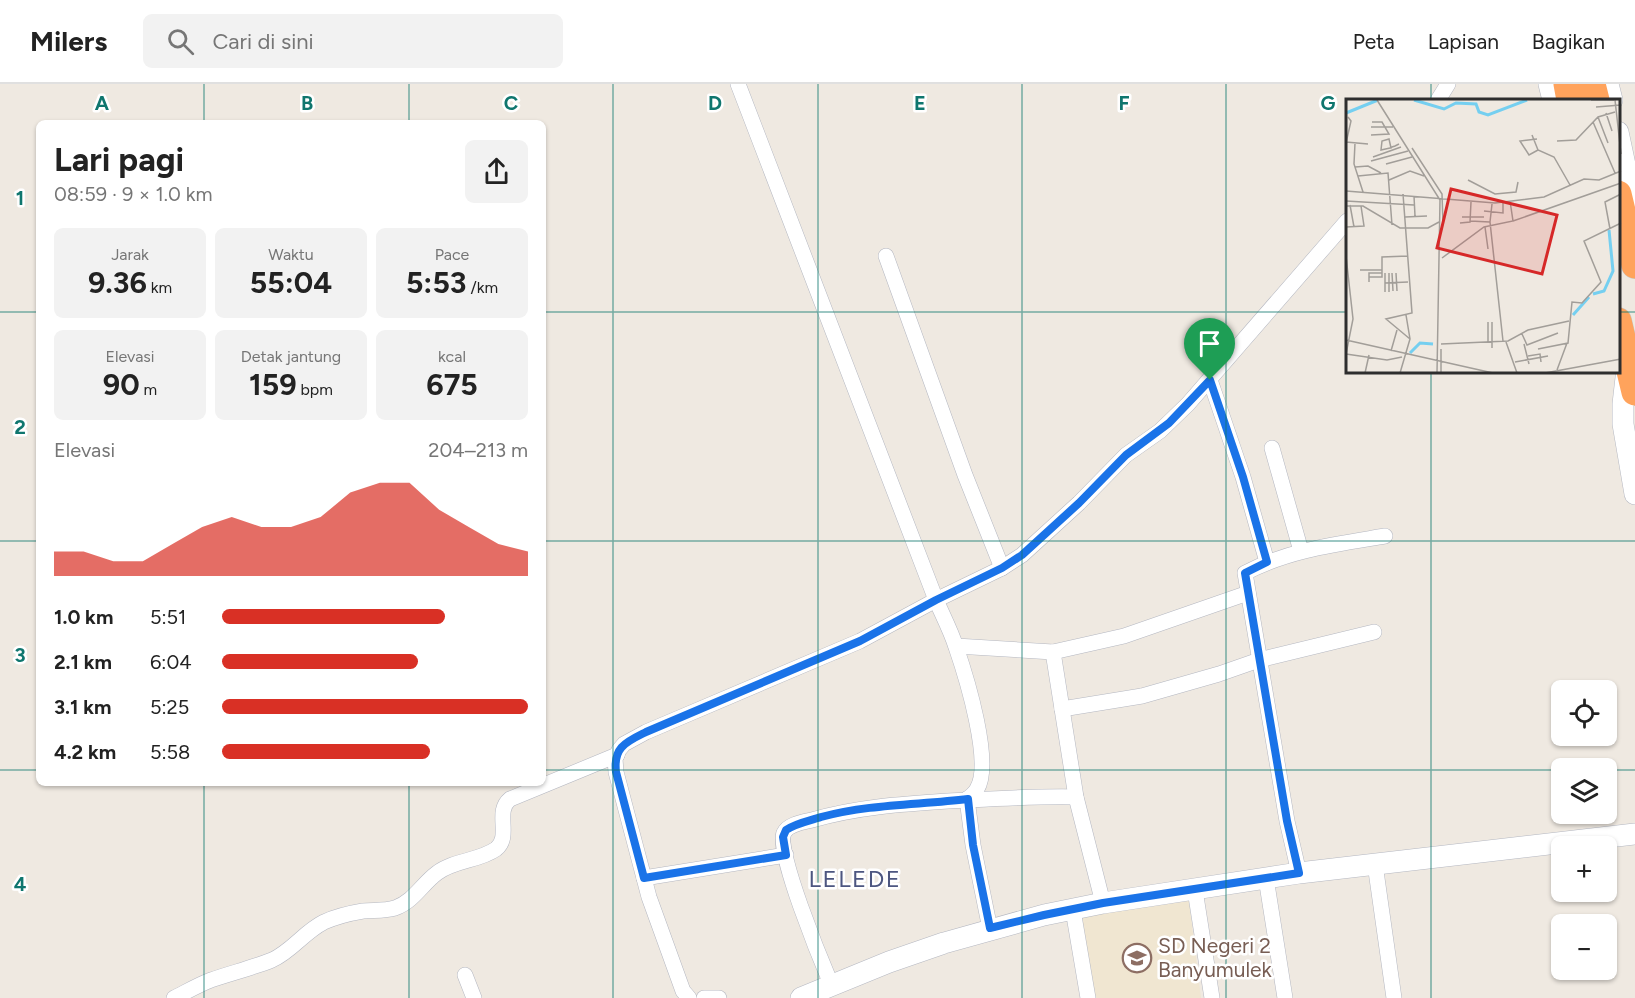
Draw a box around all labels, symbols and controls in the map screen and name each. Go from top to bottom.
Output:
search box [143,14,563,68]
text: Milers [30,24,107,58]
icon: search [164,25,197,58]
text: Cari di sini [212,28,314,55]
text: Peta [1353,29,1395,54]
text: Lapisan [1428,29,1499,54]
text: Bagikan [1532,29,1605,54]
text: A [95,91,110,115]
text: B [301,91,313,115]
text: C [504,91,518,115]
text: D [708,91,722,115]
text: E [914,91,926,115]
text: F [1118,91,1130,115]
text: G [1321,91,1336,115]
inset map [1346,99,1620,374]
text: Lari pagi [54,140,184,179]
button: share [465,140,528,203]
text: 08:59 · 9 × 1.0 km [54,182,213,206]
text: 1 [16,186,24,210]
text: Jarak [111,245,149,264]
text: Waktu [268,245,314,264]
text: Pace [435,245,469,264]
text: 9.36 [88,264,147,301]
text: 55:04 [250,264,332,301]
text: 5:53 [406,264,467,301]
text: km [147,278,172,297]
text: /km [467,278,498,297]
pin [1184,318,1235,380]
icon: arrive [1193,327,1226,360]
text: Elevasi [106,347,154,366]
text: Detak jantung [241,347,341,366]
text: kcal [438,347,466,366]
text: 90 [103,366,140,403]
text: 159 [249,366,297,403]
text: 675 [426,366,478,403]
text: m [140,380,157,399]
text: bpm [297,380,333,399]
text: 2 [14,415,26,439]
text: Elevasi [54,438,115,462]
text: 204–213 m [428,438,528,462]
text: 1.0 km [54,605,113,629]
text: 5:51 [150,605,186,629]
text: 3 [14,643,26,667]
text: 2.1 km [54,650,112,674]
text: 6:04 [150,650,192,674]
map controls [1551,680,1617,980]
button: locate [1551,680,1617,746]
text: 3.1 km [54,695,111,719]
text: 5:25 [150,695,189,719]
text: 4.2 km [54,740,116,764]
text: 5:58 [150,740,190,764]
button: layers [1551,758,1617,824]
button: + [1551,836,1617,902]
district label: LELEDE [808,864,902,893]
text: 4 [14,872,27,896]
button: − [1551,914,1617,980]
place label: SD Negeri 2 Banyumulek [1158,933,1273,982]
school or university icon: SD Negeri 2 Banyumulek [1121,942,1153,974]

